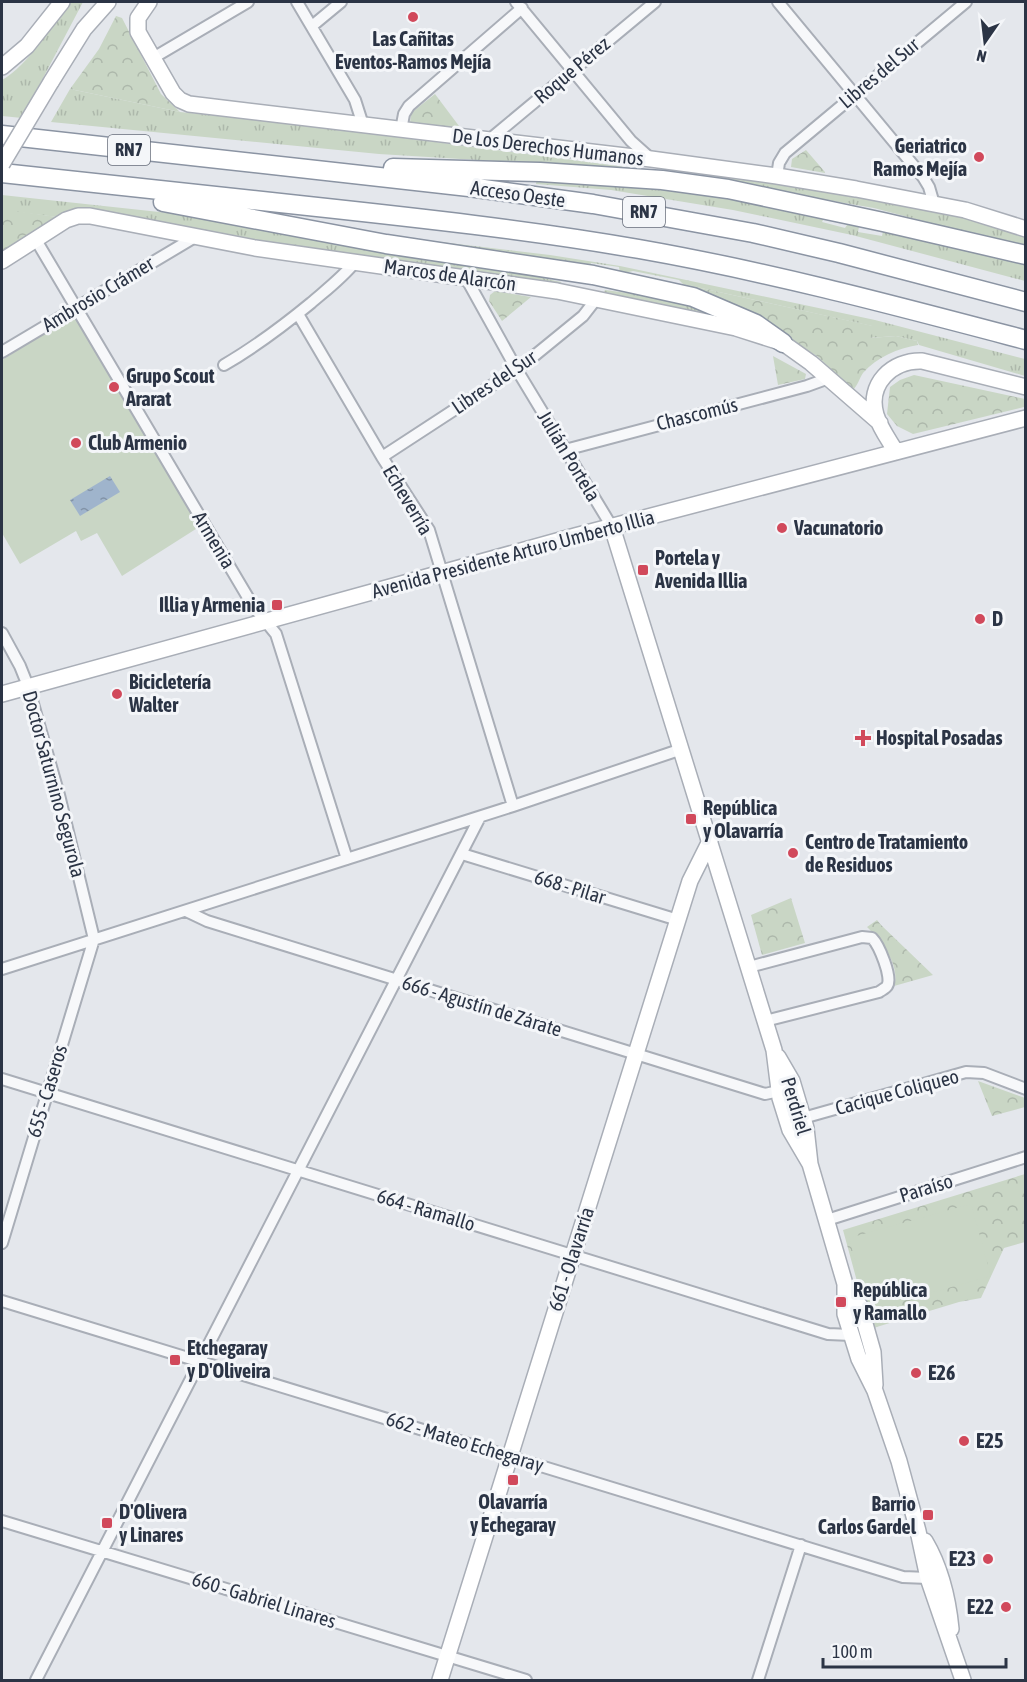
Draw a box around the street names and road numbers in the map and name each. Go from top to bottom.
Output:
street label: Roque Pérez [529,31,614,108]
street label: Libres del Sur [834,32,924,113]
street label: De Los Derechos Humanos [451,123,645,170]
road number: RN7 [108,135,150,165]
street label: Acceso Oeste [469,175,567,212]
road number: RN7 [623,197,665,227]
street label: Ambrosio Crámer [38,251,159,336]
street label: Marcos de Alarcón [382,254,518,295]
street label: Libres del Sur [447,344,541,418]
street label: Chascomús [654,392,740,435]
street label: Julián Portela [533,406,605,505]
street label: Echeverría [379,461,438,539]
street label: Avenida Presidente Arturo Umberto Illia [369,505,657,602]
street label: Armenia [188,507,240,573]
street label: Doctor Saturnino Segurola [18,688,90,880]
street label: 668 - Pilar [532,865,610,909]
street label: 666 - Agustín de Zárate [400,970,565,1041]
street label: 655 - Caseros [22,1042,71,1140]
street label: Cacique Coliqueo [833,1064,961,1119]
street label: Perdriel [777,1074,816,1138]
street label: Paraíso [896,1169,955,1206]
street label: 664 - Ramallo [374,1184,478,1235]
street label: 661 - Olavarría [543,1204,598,1314]
street label: 662 - Mateo Echegaray [384,1407,547,1476]
street label: 660 - Gabriel Linares [190,1567,339,1632]

